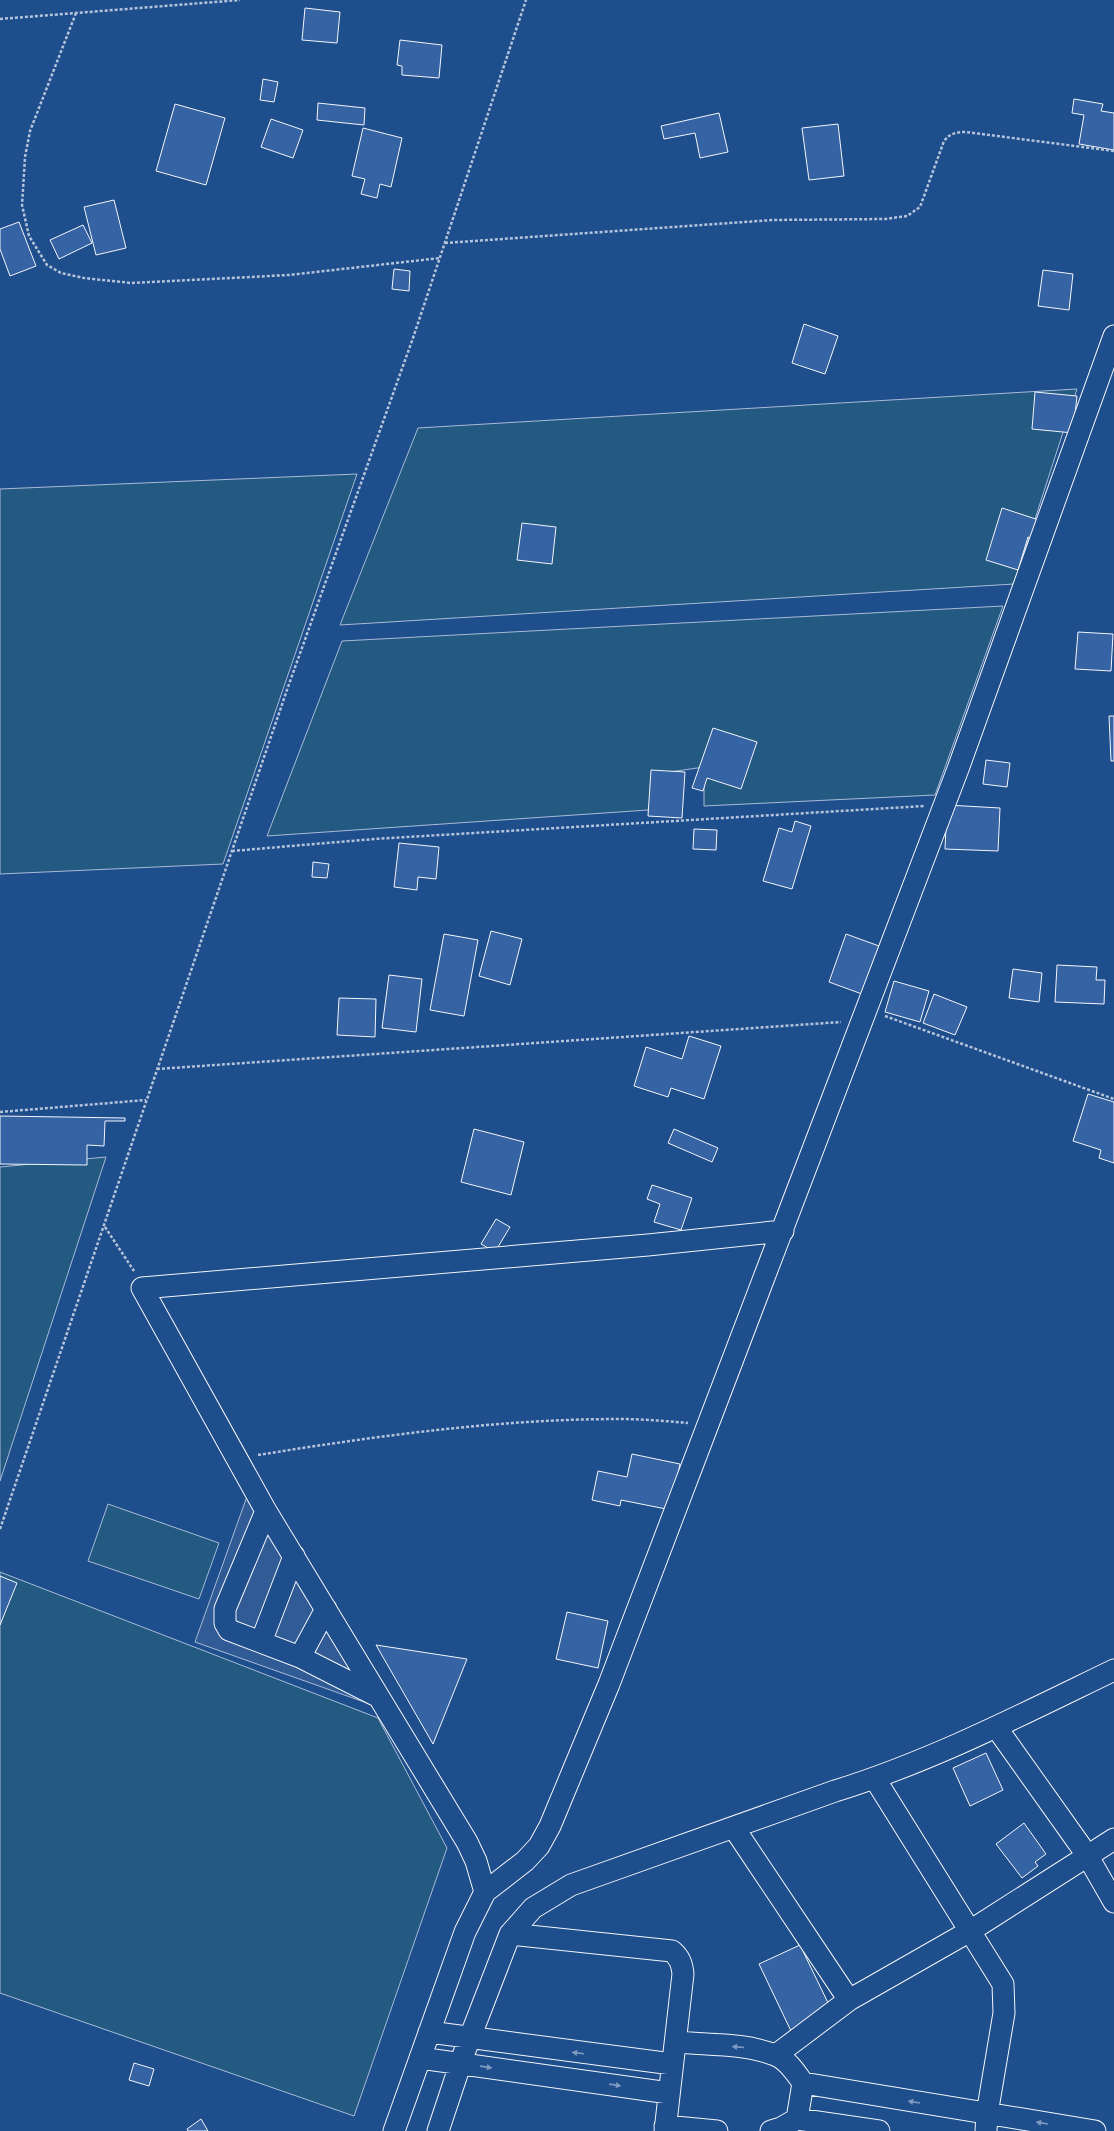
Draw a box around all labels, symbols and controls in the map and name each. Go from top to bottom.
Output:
one-way arrow [732,2043,744,2050]
one-way arrow [572,2049,584,2056]
one-way arrow [480,2064,492,2070]
one-way arrow [609,2082,621,2088]
one-way arrow [908,2099,920,2105]
one-way arrow [1036,2120,1048,2126]

